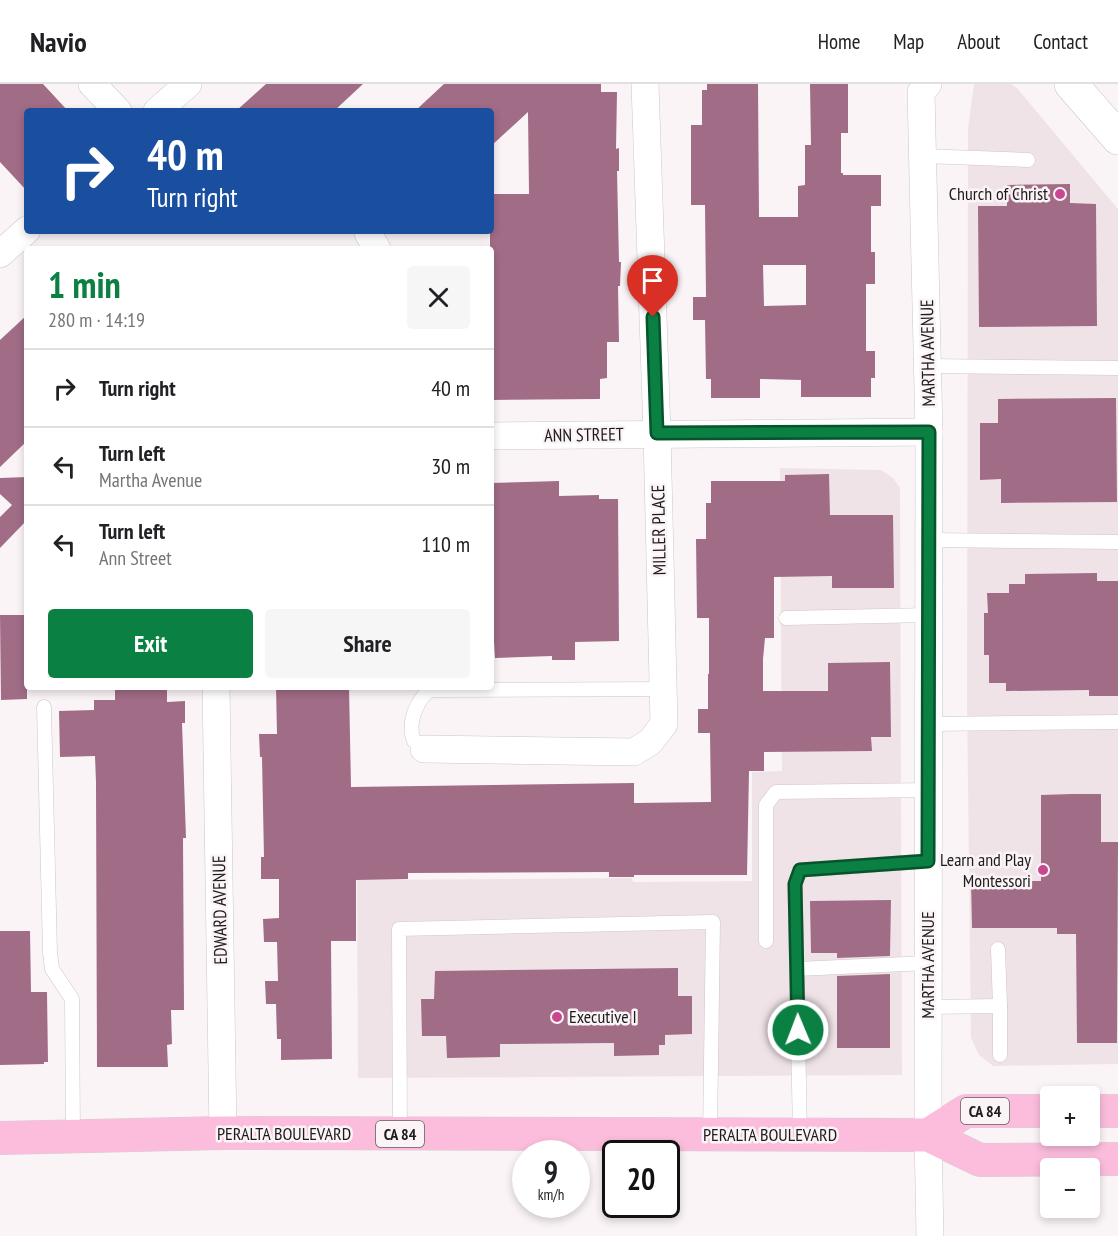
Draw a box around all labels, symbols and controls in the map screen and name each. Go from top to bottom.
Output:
text: Navio [30,23,87,60]
text: Home [818,28,860,55]
text: Map [893,28,924,55]
text: About [957,28,1000,55]
text: Contact [1033,28,1088,55]
text: 40 m [147,127,224,182]
icon: right [48,132,126,210]
text: Turn right [147,180,238,214]
place label: Church of Christ [949,182,1048,205]
marker: Church of Christ [1053,187,1067,201]
pin [627,255,678,317]
text: 1 min [48,261,121,308]
icon: arrive [636,264,669,297]
button: close [407,266,470,329]
street label: MARTHA AVENUE [915,299,940,407]
text: 280 m · 14:19 [48,307,145,333]
icon: right [48,372,81,405]
text: Turn right [99,374,176,402]
text: 40 m [431,374,470,402]
street label: ANN STREET [544,422,624,447]
text: Turn left [99,439,165,467]
icon: left [48,450,81,483]
text: 30 m [431,452,470,480]
text: Martha Avenue [99,467,202,493]
street label: MILLER PLACE [646,485,671,575]
text: Turn left [99,517,165,545]
icon: left [48,528,81,561]
text: 110 m [421,530,470,558]
text: Ann Street [99,545,172,571]
button: Exit [48,609,253,678]
button: Share [265,609,470,678]
place label: Learn and Play Montessori [940,848,1031,892]
street label: EDWARD AVENUE [207,855,232,965]
marker: Learn and Play Montessori [1036,863,1050,877]
street label: MARTHA AVENUE [916,911,939,1019]
position arrow [766,998,830,1062]
place label: Executive I [569,1005,637,1028]
marker: Executive I [550,1010,564,1024]
map controls [1040,1086,1100,1218]
button: + [1040,1086,1100,1146]
road number: CA 84 [961,1098,1009,1124]
road number: CA 84 [376,1121,424,1147]
street label: PERALTA BOULEVARD [217,1122,351,1145]
street label: PERALTA BOULEVARD [703,1123,837,1146]
speed limit sign: 20 [602,1140,680,1218]
text: 9 [544,1152,558,1191]
button: − [1040,1158,1100,1218]
text: km/h [538,1185,564,1204]

